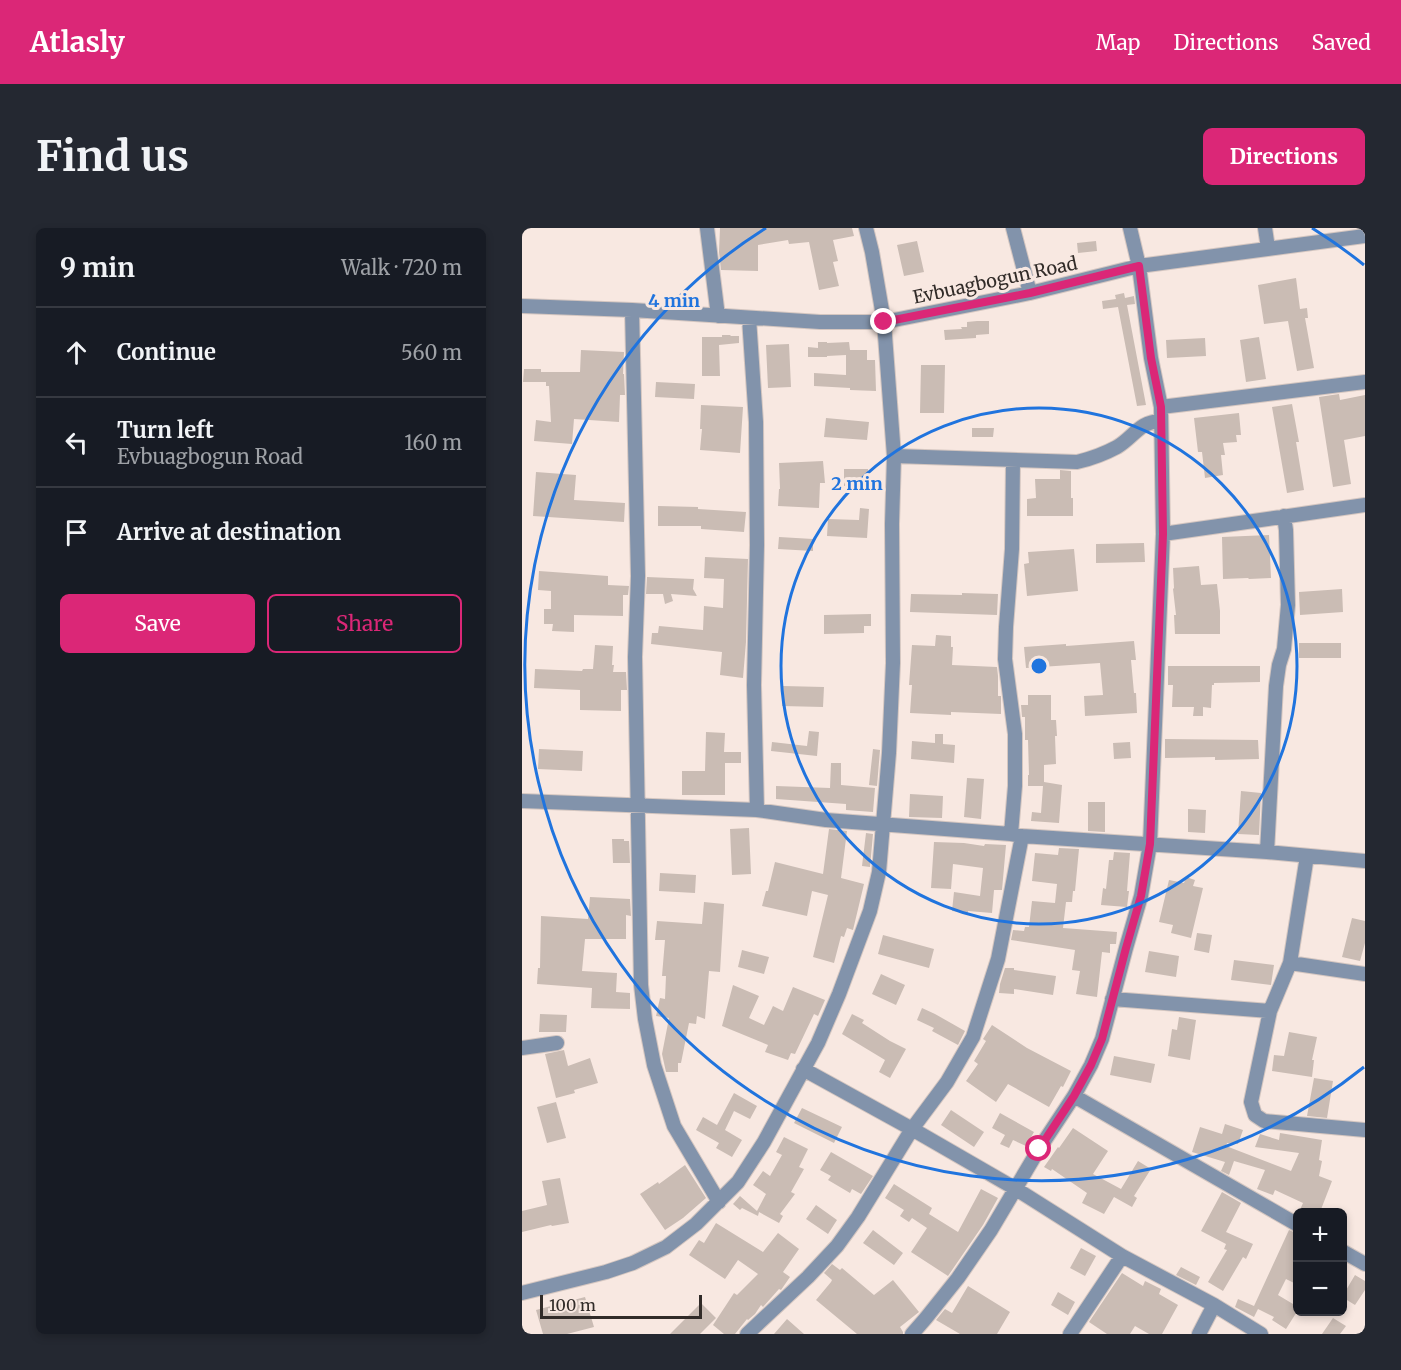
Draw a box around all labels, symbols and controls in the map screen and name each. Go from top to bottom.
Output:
text: Atlasly [30,24,125,60]
text: Map [1096,29,1140,56]
text: Directions [1173,29,1278,56]
text: Saved [1311,29,1371,56]
button: Directions [1203,128,1365,185]
text: Find us [36,130,189,182]
text: 9 min [60,251,135,284]
street label: Evbuagbogun Road [911,251,1079,309]
text: Walk · 720 m [341,255,462,280]
text: 4 min [648,289,700,312]
route end [870,308,896,334]
icon: ahead [60,336,93,369]
text: Continue [117,338,216,366]
text: 560 m [401,340,462,365]
text: Turn left [117,416,214,444]
icon: left [60,426,93,459]
text: 160 m [404,430,462,455]
text: Evbuagbogun Road [117,444,303,469]
text: 2 min [831,472,883,495]
icon: arrive [60,516,93,549]
text: Arrive at destination [117,518,341,546]
button: Save [60,594,255,653]
button: Share [267,594,462,653]
centre of rings [1029,656,1049,676]
route start [1025,1135,1051,1161]
map controls [1293,1208,1347,1316]
button: + [1293,1208,1347,1262]
button: − [1293,1262,1347,1316]
scale bar [540,1292,702,1320]
text: 100 m [549,1295,596,1315]

